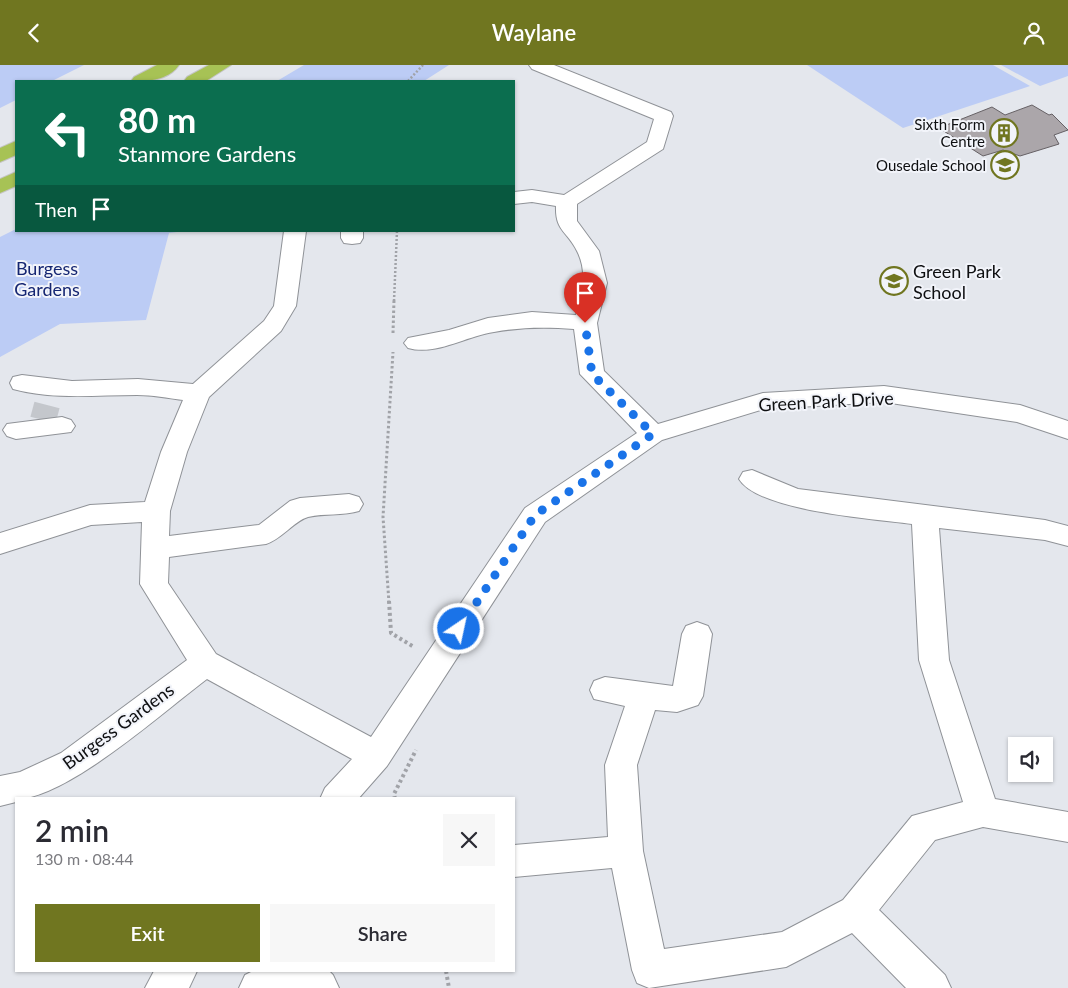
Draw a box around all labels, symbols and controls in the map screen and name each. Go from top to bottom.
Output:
icon: back [20,19,48,47]
text: Waylane [492,19,576,46]
icon: person [1020,19,1048,47]
text: 80 m [118,98,196,140]
icon: left [35,100,100,165]
place label: Sixth Form Centre [914,115,985,150]
building icon: Sixth Form Centre [989,118,1019,148]
text: Stanmore Gardens [118,140,296,167]
school or university icon: Ousedale School [990,150,1020,180]
place label: Ousedale School [876,156,986,174]
icon: arrive [87,195,115,223]
text: Then [35,198,77,221]
park label: Burgess Gardens [14,257,80,300]
place label: Green Park School [913,260,1002,303]
school or university icon: Green Park School [879,266,909,296]
pin [564,272,606,323]
icon: arrive [571,279,599,307]
street label: Green Park Drive [758,386,894,416]
position arrow [432,602,484,654]
street label: Burgess Gardens [58,678,178,774]
map controls [1008,737,1053,782]
button: sound [1008,737,1053,782]
text: 2 min [35,812,109,848]
button: close [443,814,495,866]
text: 130 m · 08:44 [35,849,134,868]
button: Exit [35,904,260,962]
button: Share [270,904,495,962]

